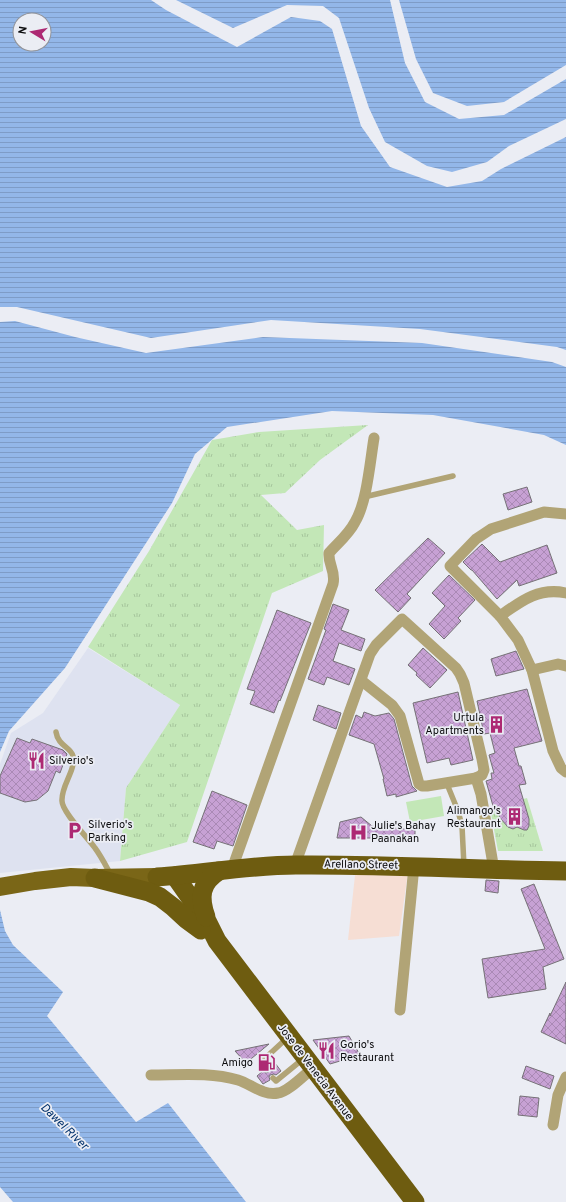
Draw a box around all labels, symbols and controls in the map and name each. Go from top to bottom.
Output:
north arrow [12,12,52,52]
text: N [16,25,31,36]
place label: Urtula Apartments [425,711,484,738]
building icon: Urtula Apartments [487,714,507,734]
restaurant icon: Silverio's [26,751,46,771]
place label: Silverio's [49,754,94,768]
place label: Alimango's Restaurant [446,804,501,831]
building icon: Alimango's Restaurant [504,807,524,827]
place label: Silverio's Parking [88,818,133,845]
place label: Julie's Bahay Paanakan [371,819,436,846]
parking icon: Silverio's Parking [65,821,85,841]
hospital icon: Julie's Bahay Paanakan [348,822,368,842]
street label: Arellano Street [324,857,398,873]
street label: Jose de Venecia Avenue [274,1021,356,1123]
place label: Gorio's Restaurant [340,1038,394,1065]
restaurant icon: Gorio's Restaurant [317,1041,337,1061]
fuel station icon: Amigo [256,1053,276,1073]
place label: Amigo [221,1056,253,1070]
water label: Dawel River [36,1100,93,1155]

